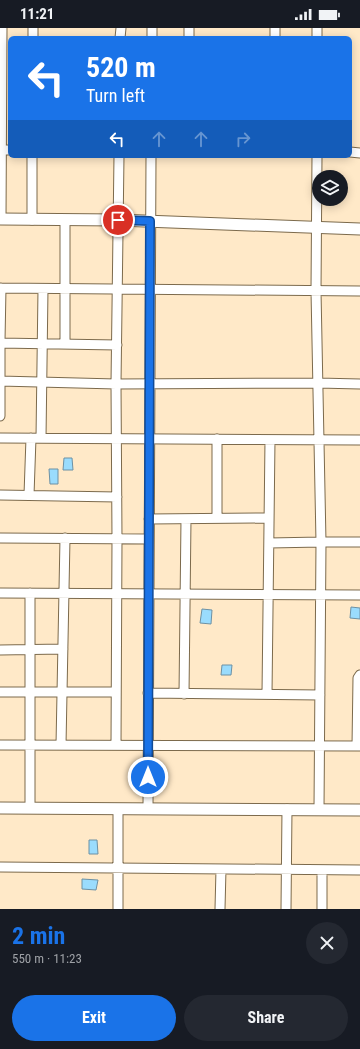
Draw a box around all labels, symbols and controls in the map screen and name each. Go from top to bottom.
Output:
text: 11:21 [20,5,54,23]
text: 520 m [86,51,156,84]
icon: left [20,52,72,104]
text: Turn left [86,85,145,106]
icon: left [106,128,128,150]
icon: ahead [148,128,170,150]
icon: ahead [190,128,212,150]
icon: right [232,128,254,150]
map controls [312,170,348,206]
button: layers [312,170,348,206]
pin [101,203,135,237]
icon: arrive [107,209,129,231]
position arrow [127,756,169,798]
text: 2 min [12,922,65,950]
button: close [306,922,348,964]
text: 550 m · 11:23 [12,951,82,966]
button: Exit [12,995,176,1041]
button: Share [184,995,348,1041]

